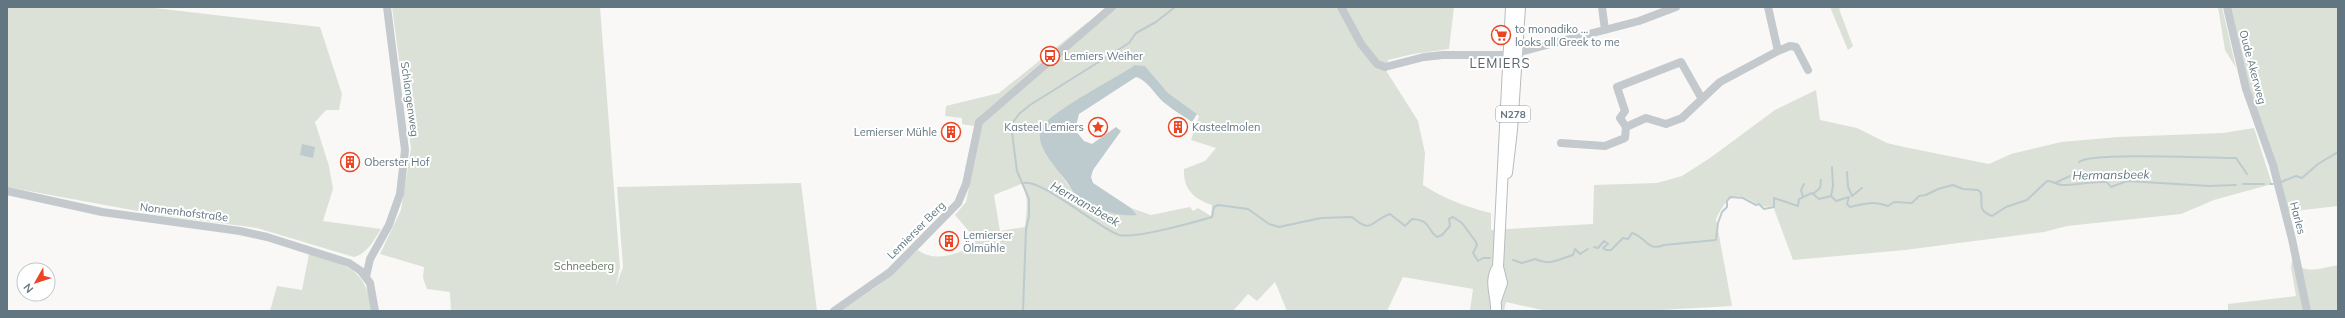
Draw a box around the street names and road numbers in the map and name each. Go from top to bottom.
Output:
street label: Oude Akerweg [2236,28,2270,106]
street label: Schlangenweg [398,61,422,137]
road number: N278 [1496,106,1530,122]
street label: Lemierser Berg [884,198,948,262]
street label: Nonnenhofstraße [139,200,229,224]
street label: Harles [2287,200,2309,236]

